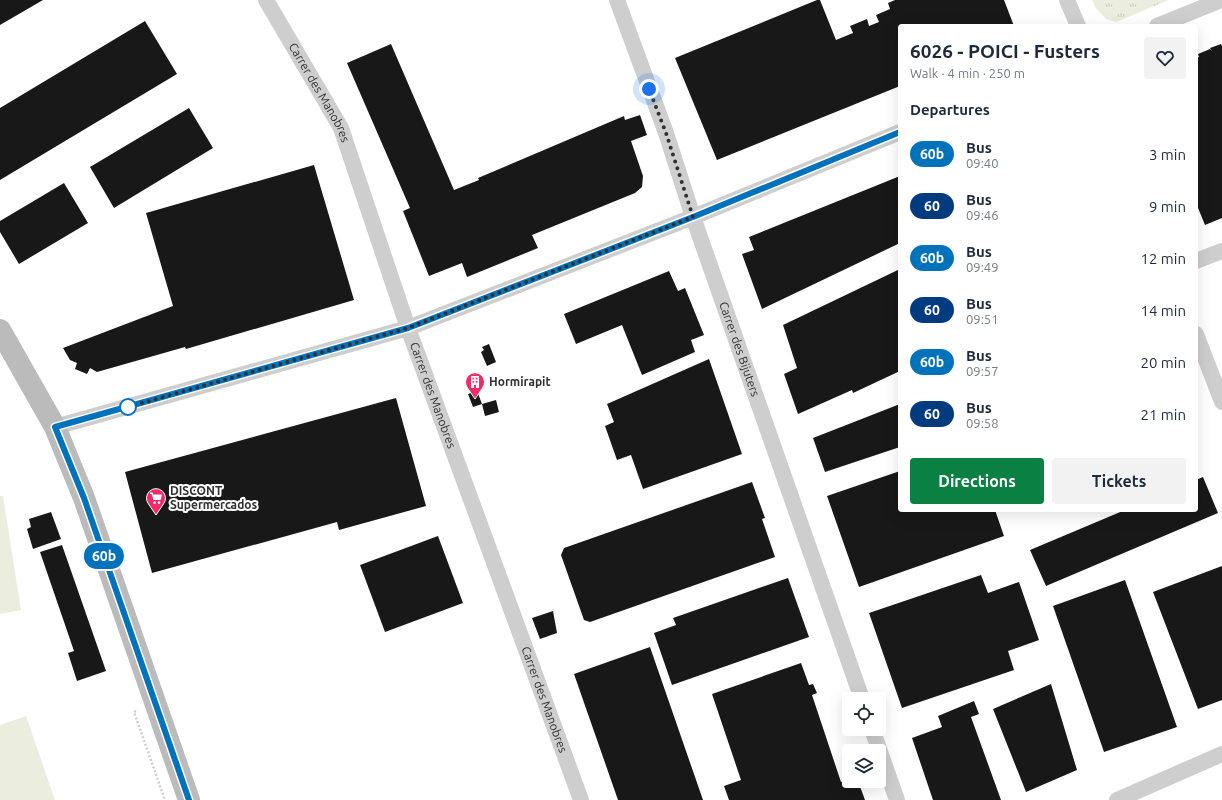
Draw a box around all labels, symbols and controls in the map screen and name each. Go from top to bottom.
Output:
button: heart [1144,37,1186,79]
street label: Carrer des Manobres [287,40,352,144]
text: 6026 - POICI - Fusters [910,40,1100,62]
text: Walk · 4 min · 250 m [910,66,1025,80]
your location [639,79,659,99]
text: Departures [910,101,990,118]
text: Bus [966,139,992,156]
text: 60b [920,146,944,162]
text: 3 min [1149,146,1186,163]
text: 09:40 [966,156,999,170]
text: Bus [966,191,992,208]
text: 60 [924,198,940,214]
text: 9 min [1149,198,1186,215]
text: 09:46 [966,208,999,222]
text: Bus [966,243,992,260]
text: 60b [920,250,944,266]
text: 12 min [1140,250,1186,267]
text: 09:49 [966,260,999,274]
text: Bus [966,295,992,312]
street label: Carrer des Bijuters [717,300,762,398]
text: 60 [924,302,940,318]
text: 14 min [1140,302,1186,319]
text: 09:51 [966,312,999,326]
street label: Carrer des Manobres [408,340,459,450]
text: Bus [966,347,992,364]
text: 60b [920,354,944,370]
text: 20 min [1140,354,1186,371]
text: 09:57 [966,364,999,378]
building icon: Hormirapit [464,371,486,399]
place label: Hormirapit [489,375,551,388]
unlabelled marker [119,398,137,416]
text: Bus [966,399,992,416]
text: 60 [924,406,940,422]
text: 21 min [1140,406,1186,423]
text: 09:58 [966,416,999,430]
button: Directions [910,458,1044,504]
button: Tickets [1052,458,1186,504]
place label: DISCONT Supermercados [170,484,258,511]
supermarket icon: DISCONT Supermercados [145,487,167,515]
line badge: 60b [81,543,127,569]
text: 60b [92,548,116,564]
street label: Carrer des Manobres [519,644,570,754]
map controls [842,692,886,788]
button: locate [842,692,886,736]
button: layers [842,744,886,788]

